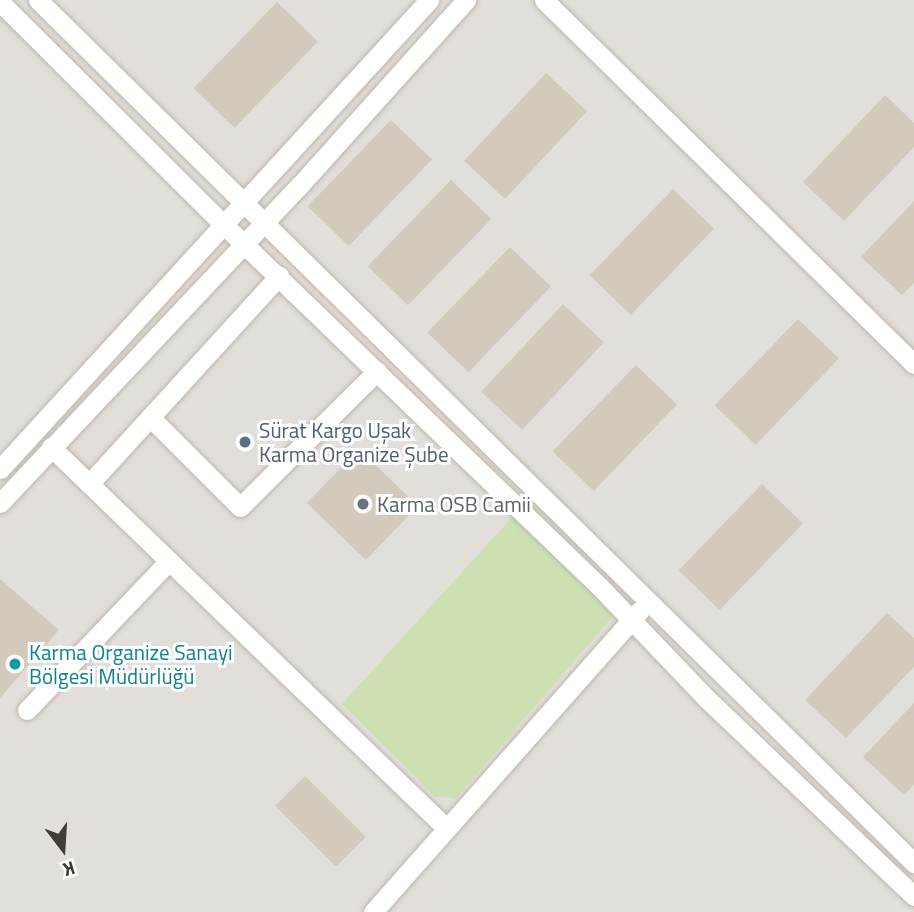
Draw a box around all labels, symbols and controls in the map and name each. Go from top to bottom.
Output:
place label: Sürat Kargo Uşak Karma Organize Şube [259,417,449,467]
marker: Sürat Kargo Uşak Karma Organize Şube [237,434,253,450]
place label: Karma OSB Camii [377,491,531,517]
marker: Karma OSB Camii [355,496,371,512]
place label: Karma Organize Sanayi Bölgesi Müdürlüğü [29,639,233,689]
marker: Karma Organize Sanayi Bölgesi Müdürlüğü [7,656,23,672]
north arrow [28,814,98,884]
text: K [60,854,79,885]

